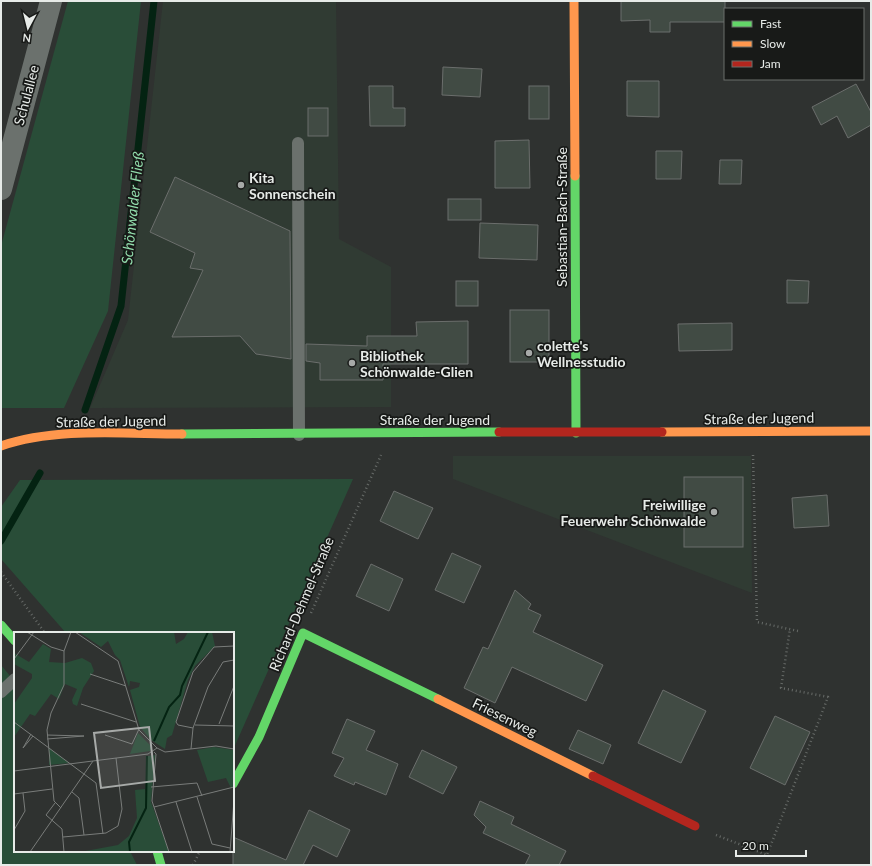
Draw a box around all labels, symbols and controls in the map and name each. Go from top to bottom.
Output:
north arrow [8,8,48,48]
legend [724,8,864,80]
text: Fast [760,16,782,31]
text: N [22,31,32,45]
text: Slow [760,36,786,51]
text: Jam [760,56,781,71]
street label: Schulallee [10,63,42,127]
street label: Sebastian-Bach-Straße [553,147,570,287]
water label: Schönwalder Fließ [117,150,147,265]
place label: Kita Sonnenschein [249,169,336,202]
marker: Kita Sonnenschein [236,180,246,190]
place label: colette's Wellnesstudio [537,337,626,370]
place label: Bibliothek Schönwalde-Glien [360,347,473,380]
marker: colette's Wellnesstudio [524,348,534,358]
marker: Bibliothek Schönwalde-Glien [347,358,357,368]
street label: Straße der Jugend [704,409,814,427]
street label: Straße der Jugend [380,411,490,428]
street label: Straße der Jugend [56,412,166,430]
place label: Freiwillige Feuerwehr Schönwalde [560,496,707,529]
marker: Freiwillige Feuerwehr Schönwalde [709,507,719,517]
street label: Richard-Dehmel-Straße [265,534,337,674]
inset map [14,632,234,852]
street label: Friesenweg [470,694,540,740]
scale bar [736,832,806,858]
text: 20 m [742,838,769,853]

